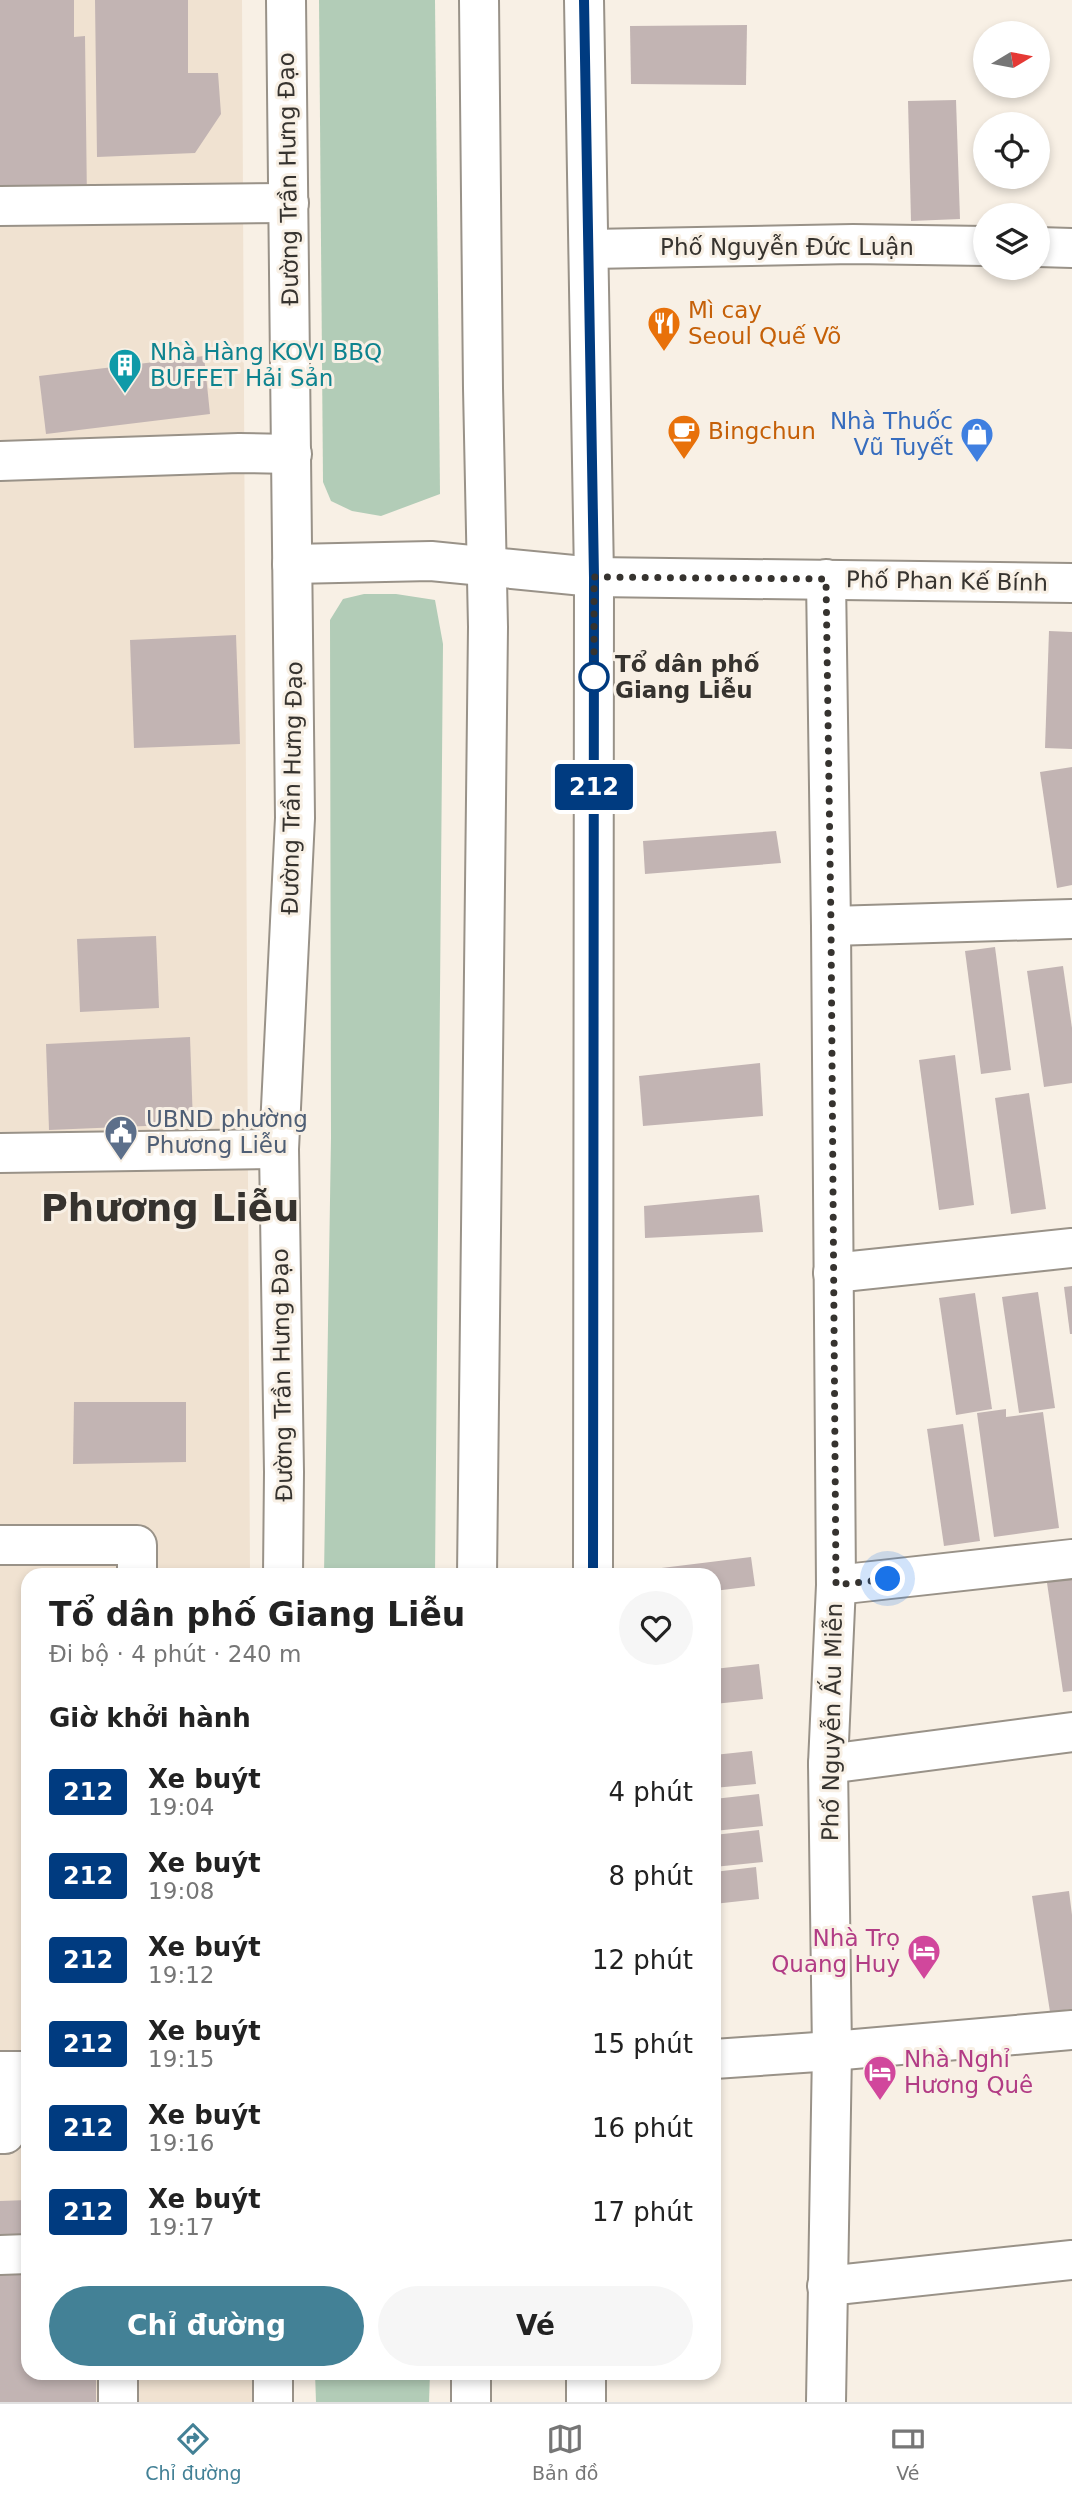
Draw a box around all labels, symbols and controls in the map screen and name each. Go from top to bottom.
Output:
north arrow [973,21,1050,98]
map controls [973,21,1050,280]
street label: Đường Trần Hưng Đạo [273,52,303,306]
button: locate [973,112,1050,189]
button: layers [973,203,1050,280]
street label: Phố Nguyễn Đức Luận [660,233,914,260]
place label: Mì cay Seoul Quế Võ [688,297,841,349]
restaurant icon: Mì cay Seoul Quế Võ [645,304,683,353]
place label: Nhà Hàng KOVI BBQ BUFFET Hải Sản [150,339,382,391]
building icon: Nhà Hàng KOVI BBQ BUFFET Hải Sản [106,346,144,395]
place label: Nhà Thuốc Vũ Tuyết [830,408,953,460]
cafe icon: Bingchun [665,412,703,461]
shop icon: Nhà Thuốc Vũ Tuyết [958,415,996,464]
place label: Bingchun [708,418,816,444]
street label: Phố Phan Kế Bính [846,566,1048,596]
place label: Tổ dân phố Giang Liễu [615,650,760,703]
street label: Đường Trần Hưng Đạo [277,661,307,915]
marker: Tổ dân phố Giang Liễu [579,662,609,692]
line badge: 212 [554,764,634,810]
text: 212 [569,773,619,801]
place label: UBND phường Phương Liễu [146,1106,308,1158]
public building icon: UBND phường Phương Liễu [102,1113,140,1162]
district label: Phương Liễu [41,1187,299,1230]
street label: Đường Trần Hưng Đạo [267,1248,297,1502]
your location [870,1561,905,1596]
button: heart [619,1591,693,1665]
text: Tổ dân phố Giang Liễu [49,1595,465,1634]
street label: Phố Nguyễn Ấu Miễn [814,1603,847,1841]
text: Đi bộ · 4 phút · 240 m [49,1641,301,1667]
text: Giờ khởi hành [49,1703,251,1733]
text: Xe buýt [148,1764,261,1794]
text: 4 phút [609,1777,693,1807]
text: 212 [63,1778,113,1806]
text: 19:04 [148,1794,214,1820]
text: Xe buýt [148,1848,261,1878]
text: 8 phút [609,1861,693,1891]
text: 212 [63,1862,113,1890]
text: 19:08 [148,1878,214,1904]
place label: Nhà Trọ Quang Huy [771,1925,900,1977]
text: Xe buýt [148,1932,261,1962]
hotel icon: Nhà Trọ Quang Huy [905,1932,943,1981]
text: 12 phút [592,1945,693,1975]
text: 212 [63,1946,113,1974]
text: 19:12 [148,1962,214,1988]
text: Xe buýt [148,2016,261,2046]
text: 15 phút [592,2029,693,2059]
text: 212 [63,2030,113,2058]
text: 19:15 [148,2046,214,2072]
place label: Nhà Nghỉ Hương Quê [904,2046,1033,2098]
hotel icon: Nhà Nghỉ Hương Quê [861,2053,899,2102]
text: Xe buýt [148,2100,261,2130]
text: 16 phút [592,2113,693,2143]
text: 212 [63,2114,113,2142]
text: 19:16 [148,2130,214,2156]
text: Xe buýt [148,2184,261,2214]
text: 17 phút [592,2197,693,2227]
text: 212 [63,2198,113,2226]
text: 19:17 [148,2214,214,2240]
button: Chỉ đường [49,2286,364,2366]
button: Vé [378,2286,693,2366]
tab: Chỉ đường [145,2420,242,2484]
tab: Bản đồ [532,2420,598,2484]
tab: Vé [889,2420,927,2484]

